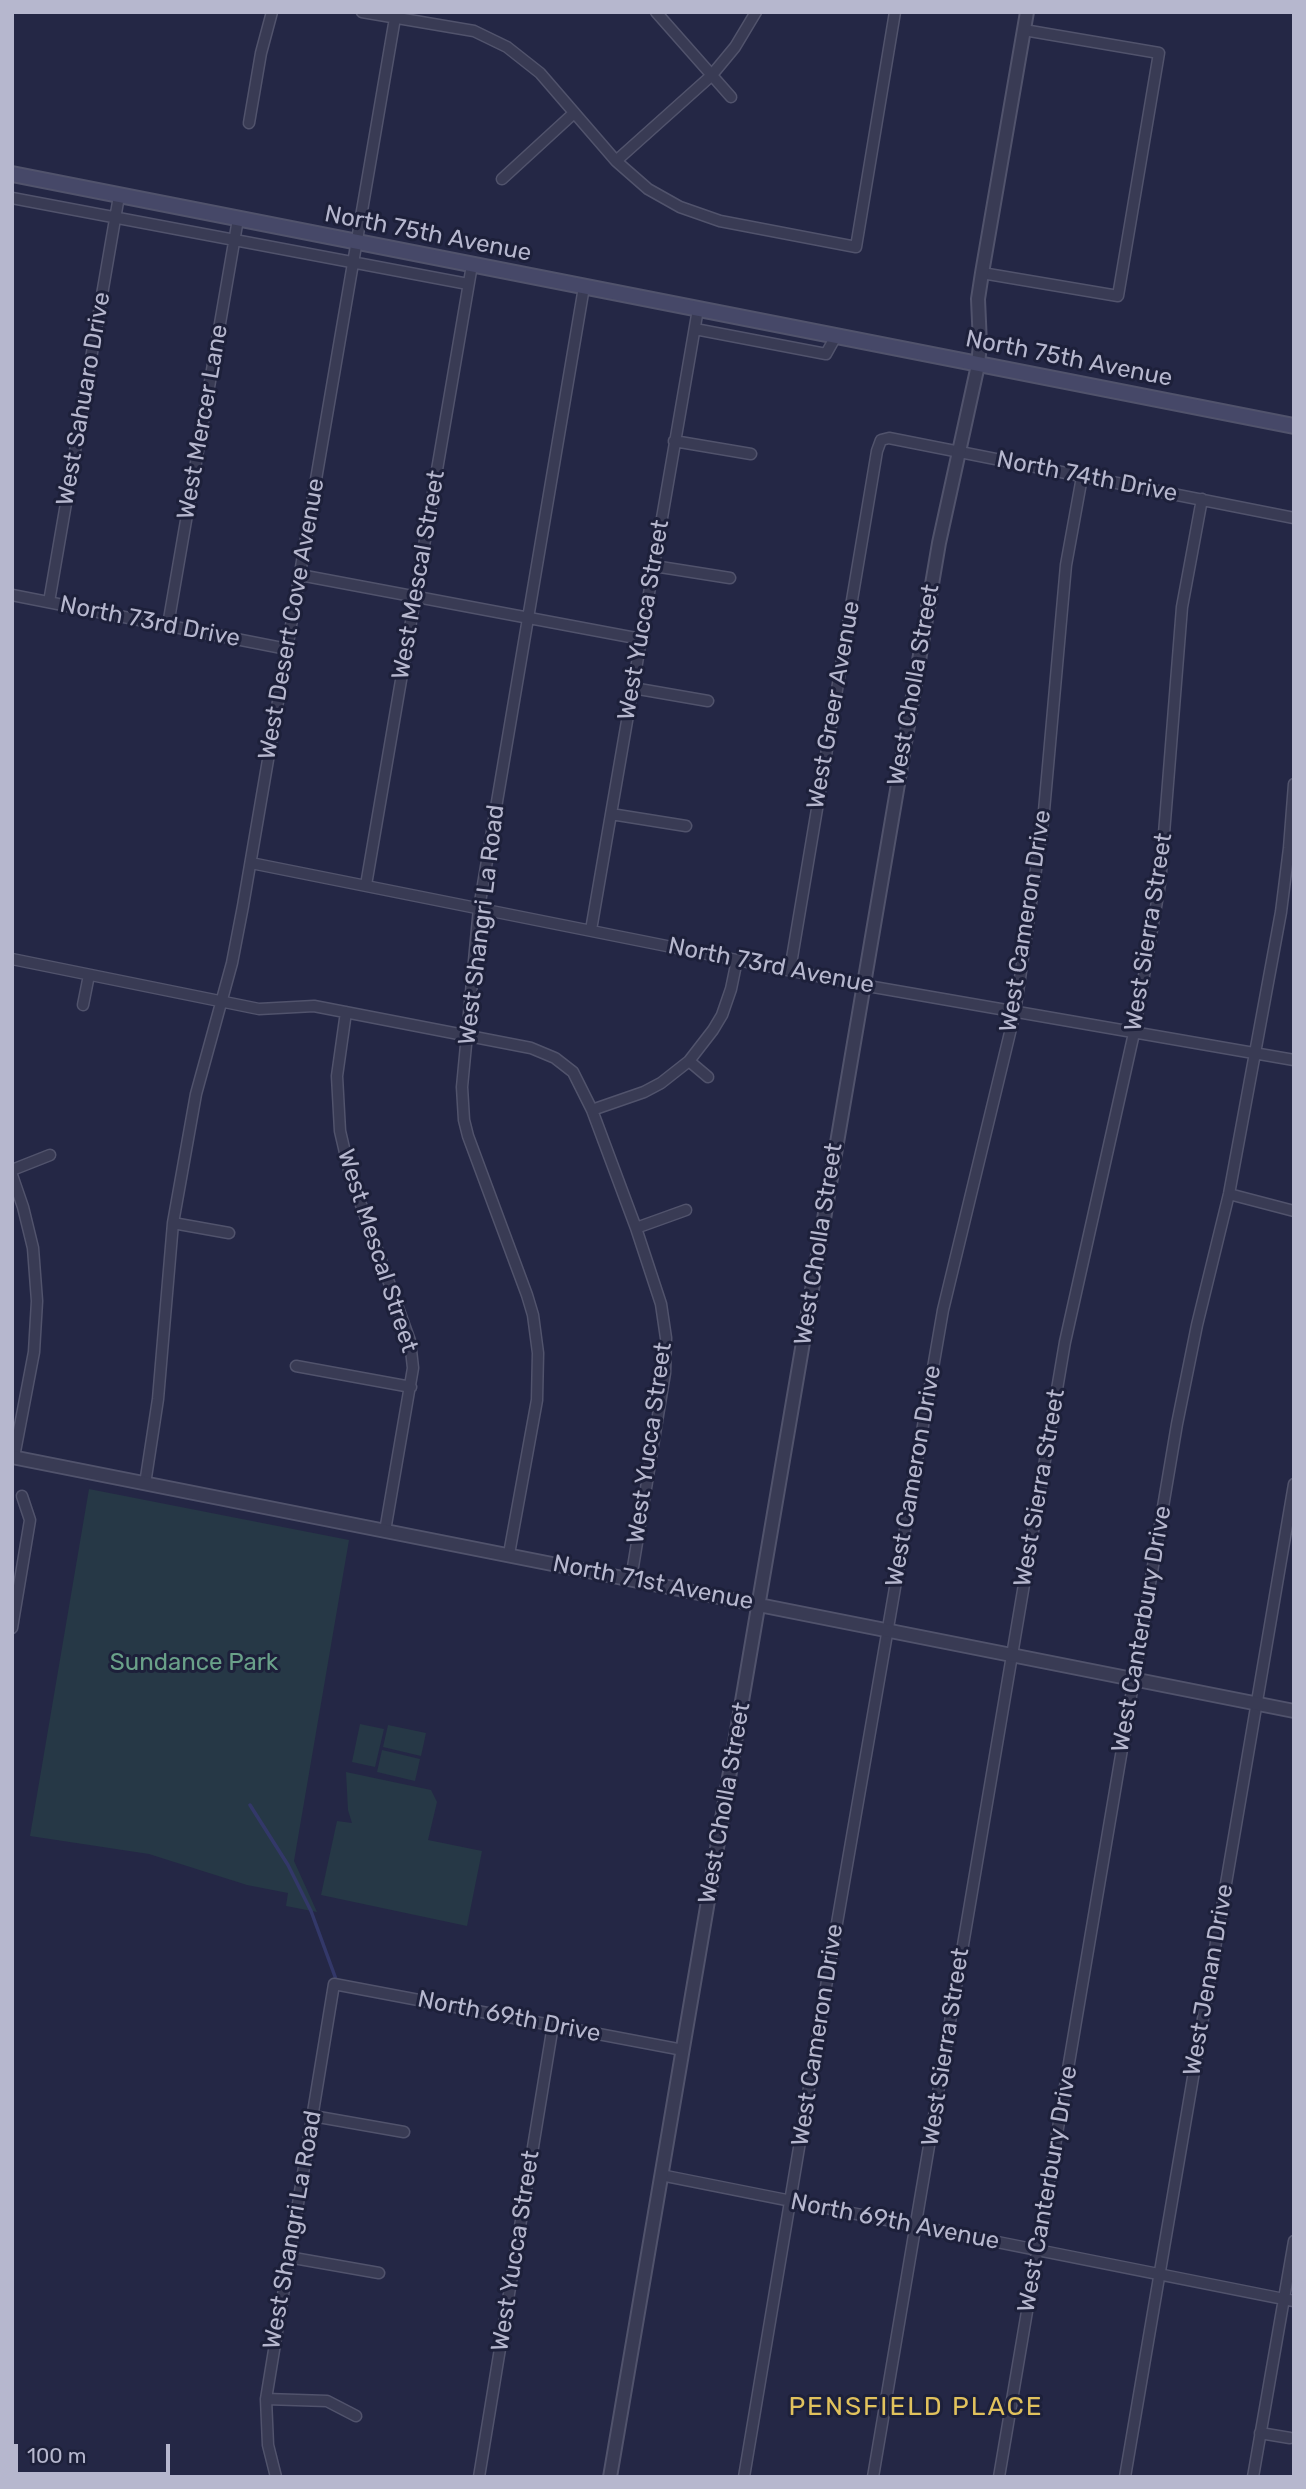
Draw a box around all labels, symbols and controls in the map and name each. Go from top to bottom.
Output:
street label: North 75th Avenue [322,200,534,268]
street label: West Sahuaro Drive [51,290,117,508]
street label: West Mercer Lane [172,322,234,522]
street label: North 75th Avenue [963,325,1175,393]
street label: North 74th Drive [994,445,1180,509]
street label: West Mescal Street [386,468,452,682]
street label: West Desert Cove Avenue [253,476,331,762]
street label: West Yucca Street [612,518,676,722]
street label: West Cholla Street [882,582,946,788]
street label: North 73rd Drive [57,590,243,654]
street label: West Greer Avenue [802,599,866,811]
street label: West Shangri La Road [453,803,511,1047]
street label: West Cameron Drive [994,808,1058,1034]
street label: West Sierra Street [1119,831,1179,1033]
street label: North 73rd Avenue [666,932,876,1000]
street label: West Cholla Street [789,1141,849,1347]
street label: West Mescal Street [331,1146,423,1356]
street label: West Yucca Street [622,1340,678,1546]
street label: West Cameron Drive [880,1363,948,1589]
street label: West Sierra Street [1008,1387,1072,1589]
street label: West Canterbury Drive [1106,1503,1178,1755]
street label: North 71st Avenue [550,1549,756,1617]
park label: Sundance Park [110,1649,278,1677]
street label: West Cholla Street [693,1700,757,1906]
street label: West Jenan Drive [1178,1882,1240,2078]
street label: West Cameron Drive [786,1922,850,2148]
street label: West Sierra Street [916,1946,976,2148]
street label: North 69th Drive [415,1985,603,2049]
street label: West Canterbury Drive [1012,2063,1084,2315]
street label: West Shangri La Road [258,2109,328,2351]
street label: West Yucca Street [486,2148,546,2354]
street label: North 69th Avenue [788,2188,1002,2256]
district label: PENSFIELD PLACE [790,2391,1042,2423]
scale bar [18,2430,173,2474]
text: 100 m [27,2443,86,2468]

